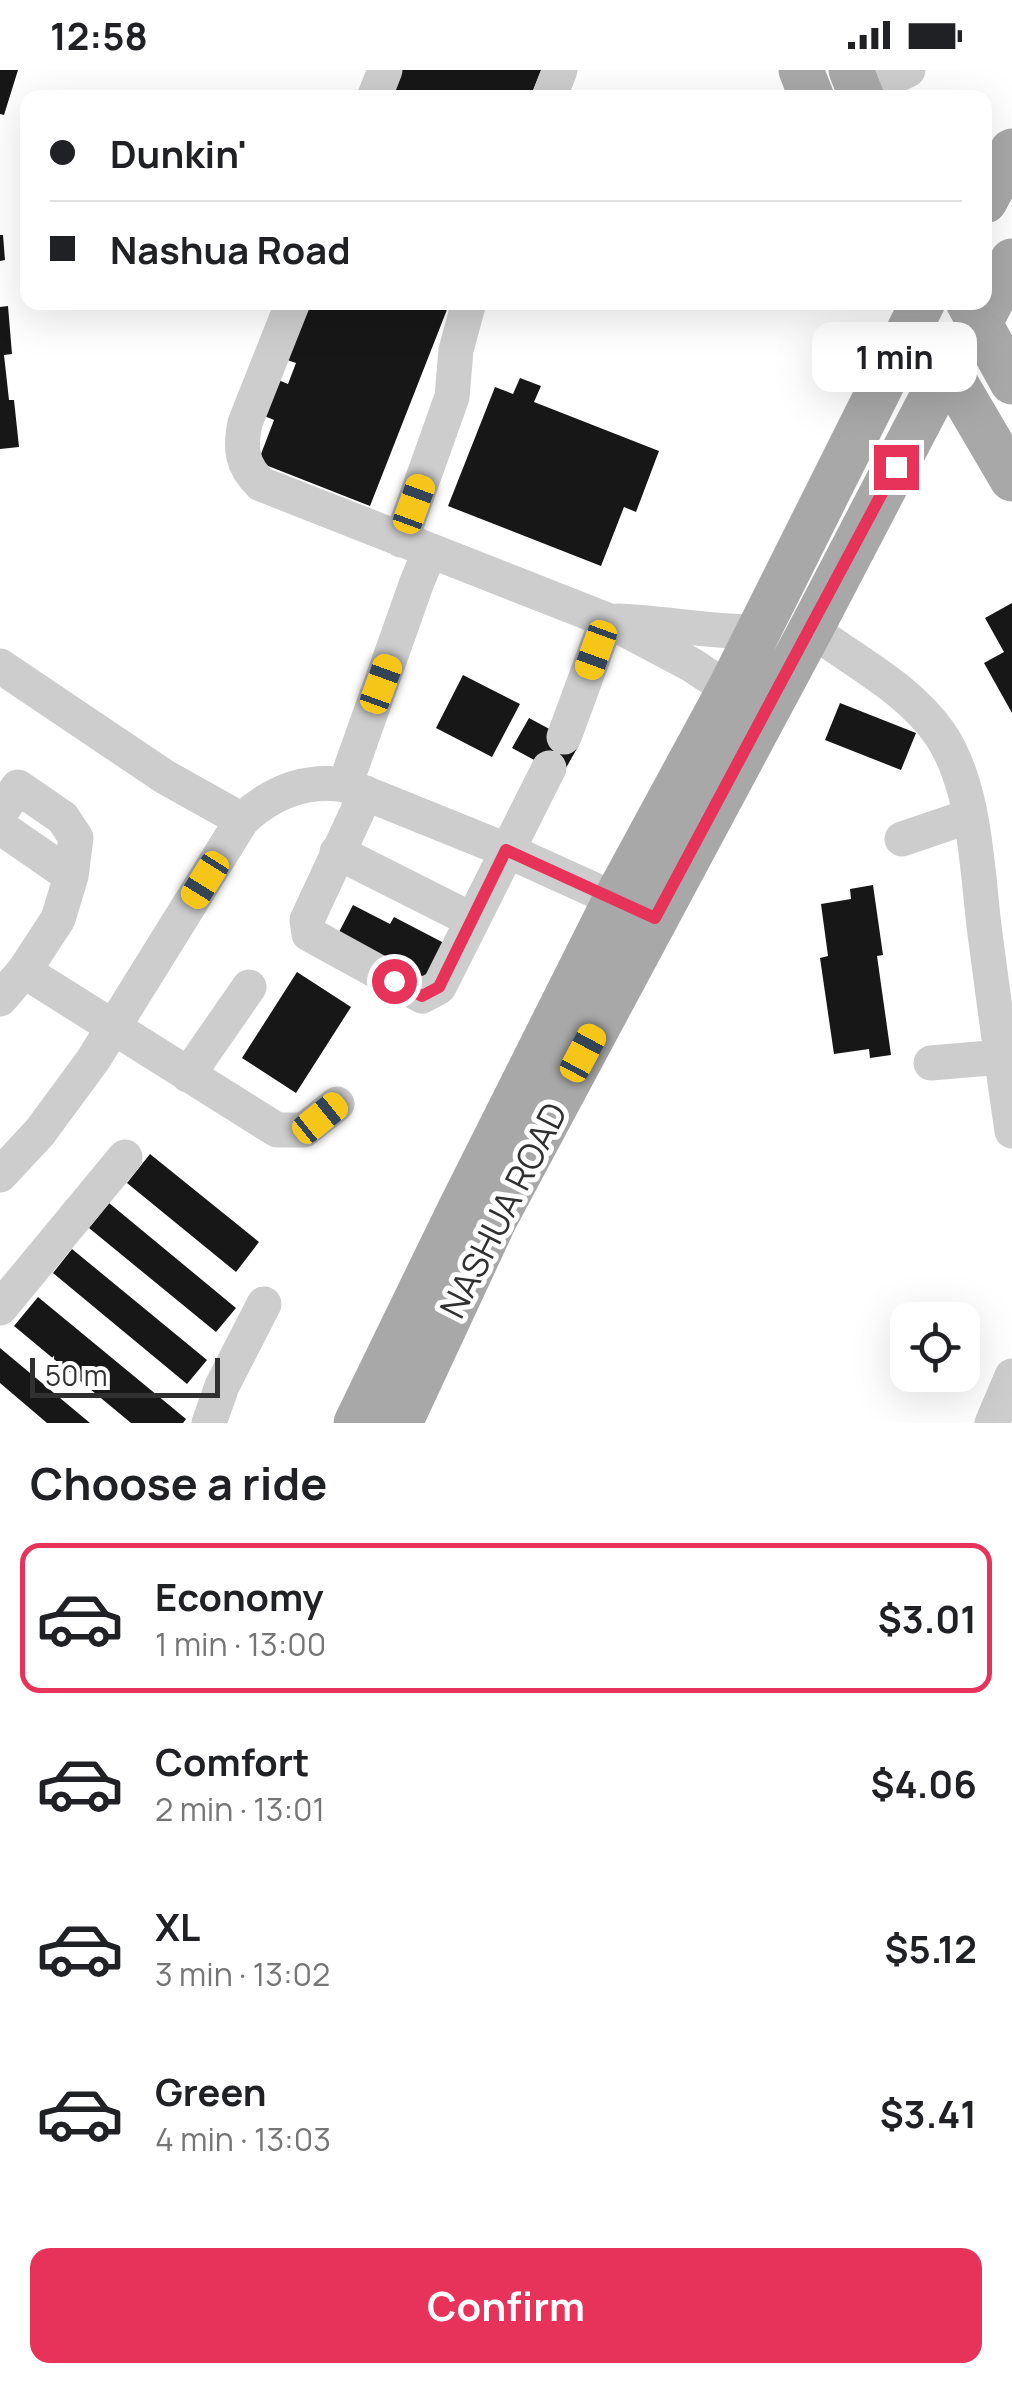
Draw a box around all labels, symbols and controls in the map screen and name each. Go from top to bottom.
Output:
text: 12:58 [50,9,148,61]
text: Dunkin' [110,127,247,179]
text: Nashua Road [110,223,351,275]
callout: 1 min [814,322,978,392]
text: 1 min [855,335,934,379]
route end [874,445,919,490]
car [390,471,438,537]
car [572,617,620,683]
car [357,651,405,717]
car [176,847,234,913]
route start [372,959,417,1004]
car [556,1019,610,1087]
car [287,1087,353,1149]
street label: NASHUA ROAD [428,1094,578,1326]
map controls [890,1302,980,1392]
button: locate [890,1302,980,1392]
scale bar [30,1353,220,1398]
text: 50 m [45,1356,108,1394]
text: Choose a ride [30,1452,327,1514]
text: Economy [155,1570,324,1622]
icon: car [35,1573,125,1663]
text: $3.01 [878,1592,977,1644]
text: 1 min · 13:00 [155,1622,326,1666]
text: Comfort [155,1735,309,1787]
icon: car [35,1738,125,1828]
text: $4.06 [871,1757,977,1809]
text: 2 min · 13:01 [155,1787,325,1831]
text: XL [155,1900,200,1952]
icon: car [35,1903,125,1993]
text: $5.12 [885,1922,977,1974]
text: 3 min · 13:02 [155,1952,330,1996]
text: Green [155,2065,267,2117]
icon: car [35,2068,125,2158]
text: $3.41 [880,2087,977,2139]
text: 4 min · 13:03 [155,2117,331,2161]
button: Confirm [30,2248,982,2363]

